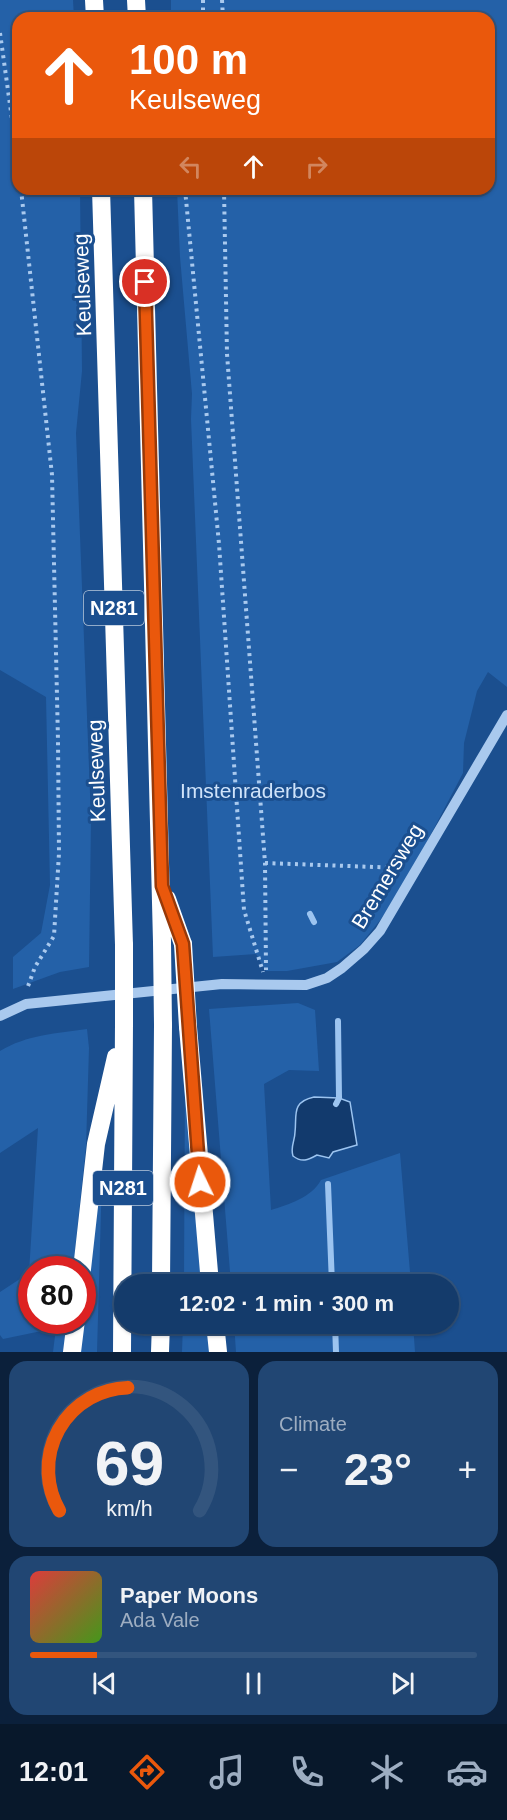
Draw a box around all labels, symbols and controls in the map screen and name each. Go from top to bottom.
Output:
icon: ahead [30,36,108,114]
text: 100 m [129,36,248,83]
text: Keulseweg [129,85,261,115]
icon: left [174,150,207,183]
icon: ahead [237,150,270,183]
icon: right [300,150,333,183]
street label: Keulseweg [69,233,95,337]
pin [119,256,170,307]
icon: arrive [128,265,161,298]
road number: N281 [84,591,144,625]
street label: Keulseweg [83,719,109,823]
park label: Imstenraderbos [180,779,326,802]
street label: Bremersweg [347,820,427,932]
position arrow [168,1150,232,1214]
road number: N281 [93,1171,153,1205]
speed limit sign: 80 [18,1256,96,1334]
text: 12:02 · 1 min · 300 m [179,1291,394,1316]
text: Climate [279,1413,347,1435]
text: 69 [94,1429,164,1498]
text: 23° [344,1444,412,1495]
text: − [279,1451,298,1488]
text: + [458,1451,477,1488]
text: km/h [106,1497,152,1521]
text: Paper Moons [120,1583,258,1608]
text: Ada Vale [120,1609,200,1631]
icon: previous [88,1667,121,1700]
icon: pause [237,1667,270,1700]
icon: next [386,1667,419,1700]
icon: directions [126,1751,168,1793]
icon: music [206,1751,248,1793]
icon: phone [286,1751,328,1793]
icon: climate [366,1751,408,1793]
icon: car [446,1751,488,1793]
text: 12:01 [19,1757,88,1787]

